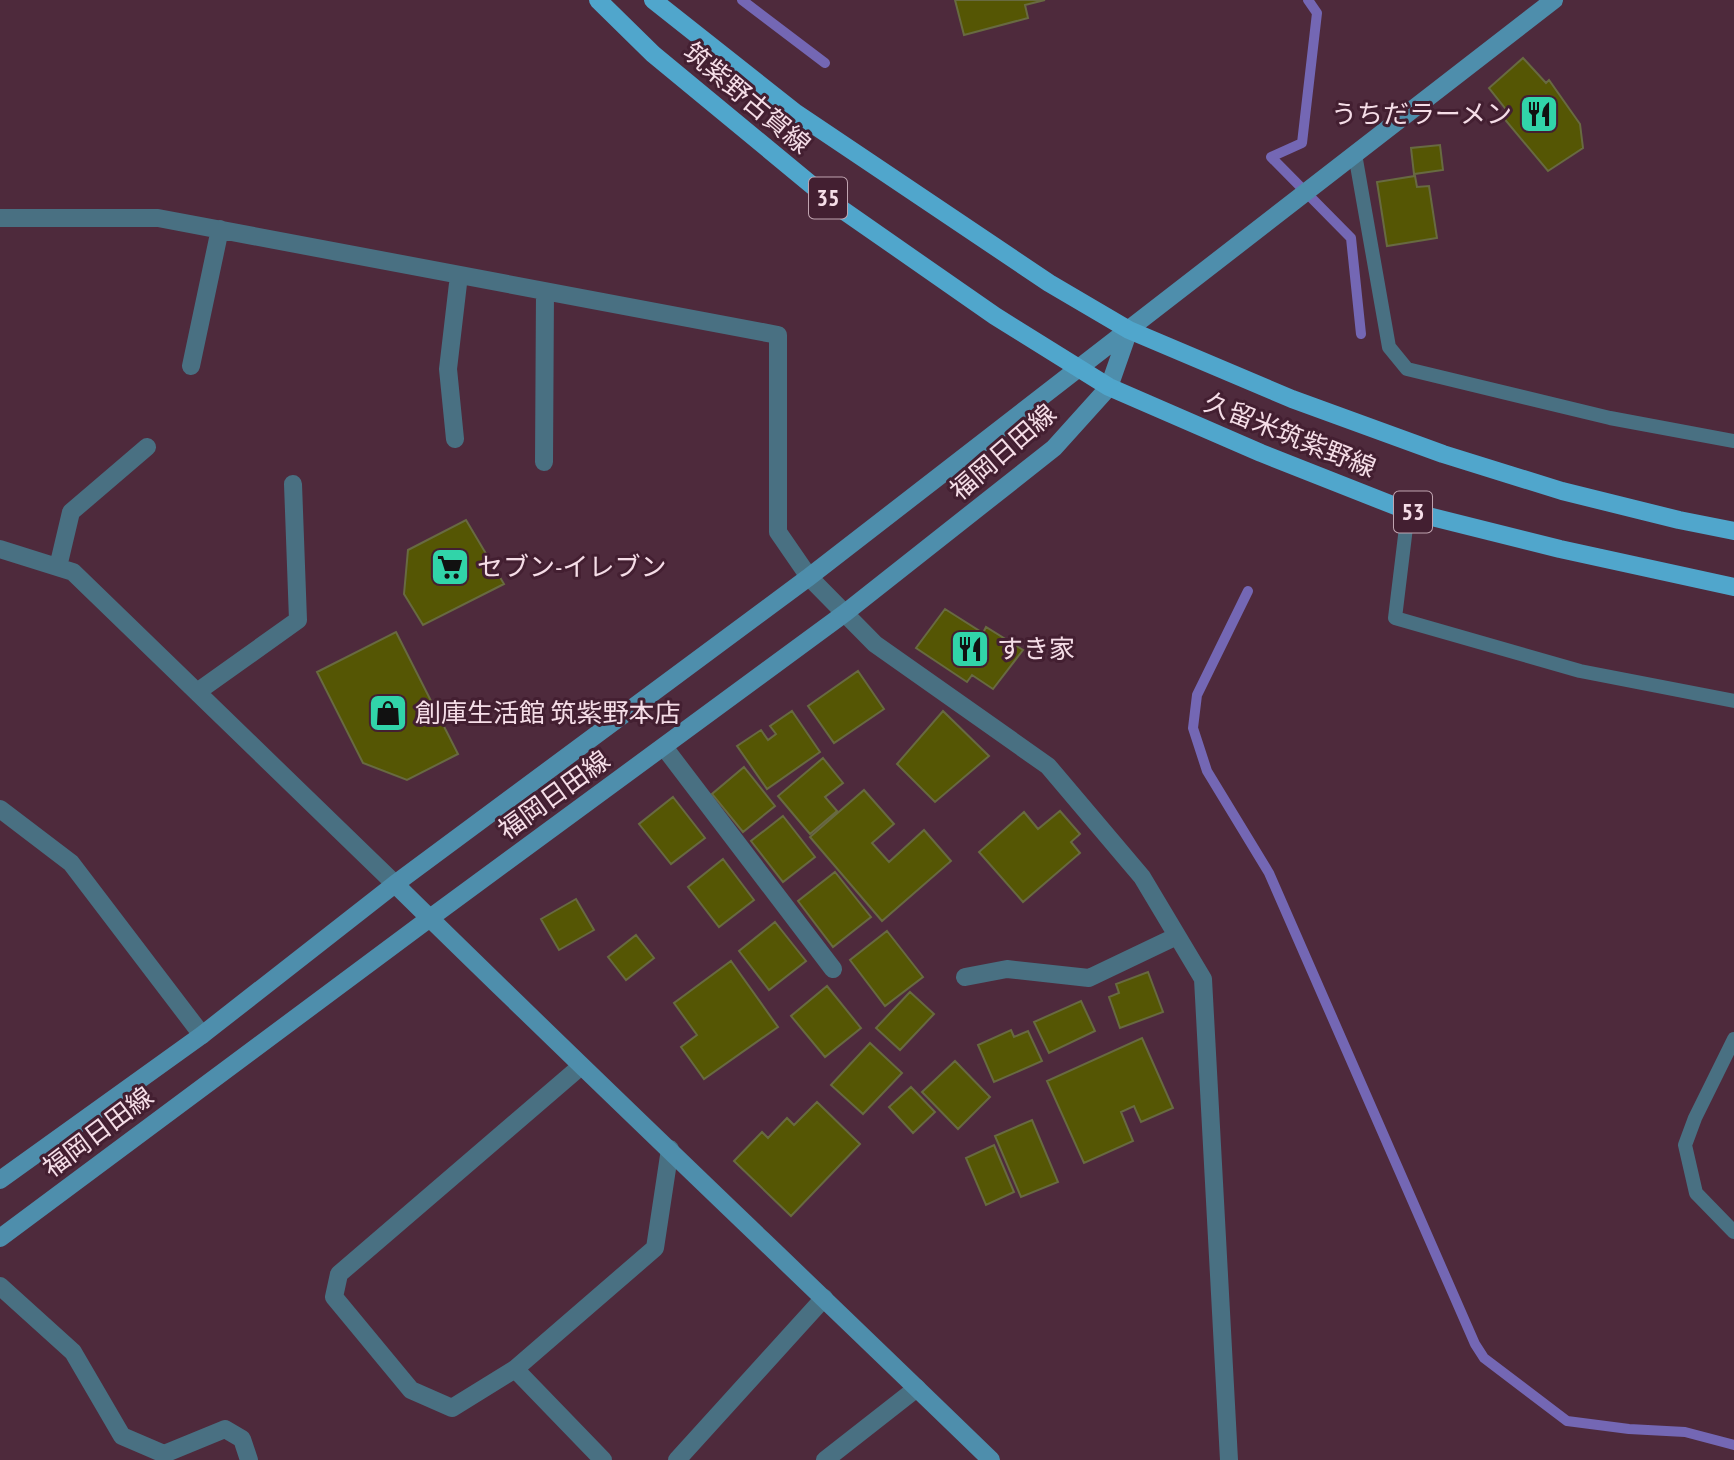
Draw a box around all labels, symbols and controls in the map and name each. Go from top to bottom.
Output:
street label: 筑紫野古賀線 [677,35,818,160]
restaurant icon: うちだラーメン [1518,93,1560,135]
place label: うちだラーメン [1331,97,1512,130]
road number: 35 [809,178,847,218]
street label: 久留米筑紫野線 [1200,385,1381,484]
street label: 福岡日田線 [943,397,1063,507]
road number: 53 [1394,491,1432,532]
supermarket icon: セブン-イレブン [429,546,471,588]
place label: セブン-イレブン [477,550,667,583]
restaurant icon: すき家 [949,628,991,670]
place label: すき家 [997,632,1075,665]
shop icon: 創庫生活館 筑紫野本店 [367,692,409,734]
place label: 創庫生活館 筑紫野本店 [415,696,681,729]
street label: 福岡日田線 [491,743,616,846]
street label: 福岡日田線 [36,1079,160,1184]

